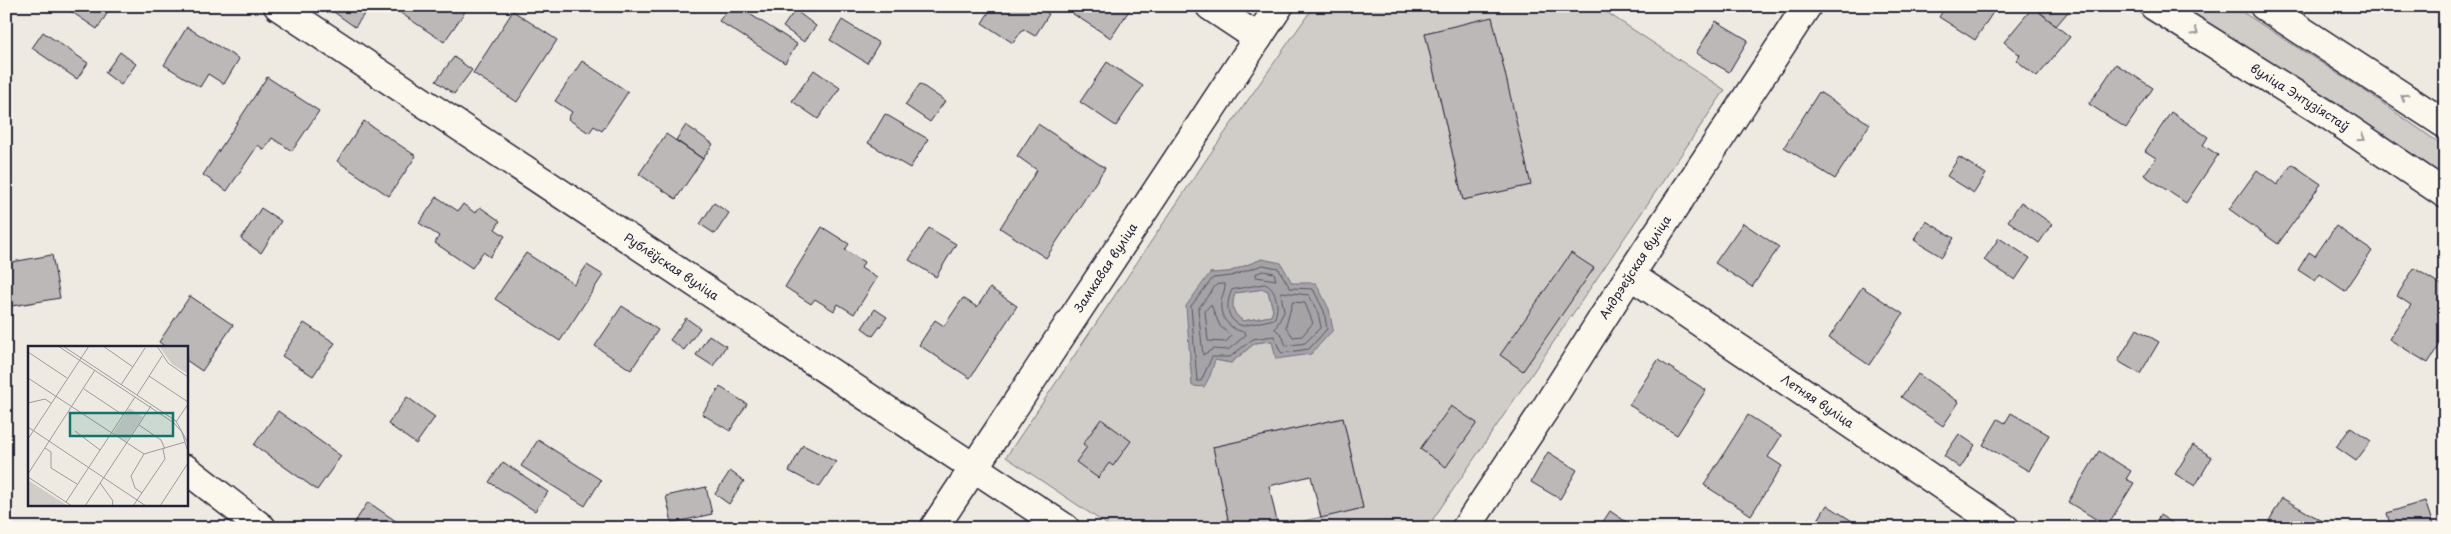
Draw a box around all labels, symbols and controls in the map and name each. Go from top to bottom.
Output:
one-way arrow [2190,26,2199,36]
street label: вуліца Энтузіястаў [2247,59,2353,135]
one-way arrow [2400,94,2410,103]
one-way arrow [2356,132,2366,141]
street label: Андрэеўская вуліца [1594,211,1675,322]
street label: Замкавая вуліца [1069,218,1142,316]
street label: Рублёўская вуліца [621,228,724,305]
inset map [28,346,188,506]
street label: Летняя вуліца [1778,369,1859,432]

